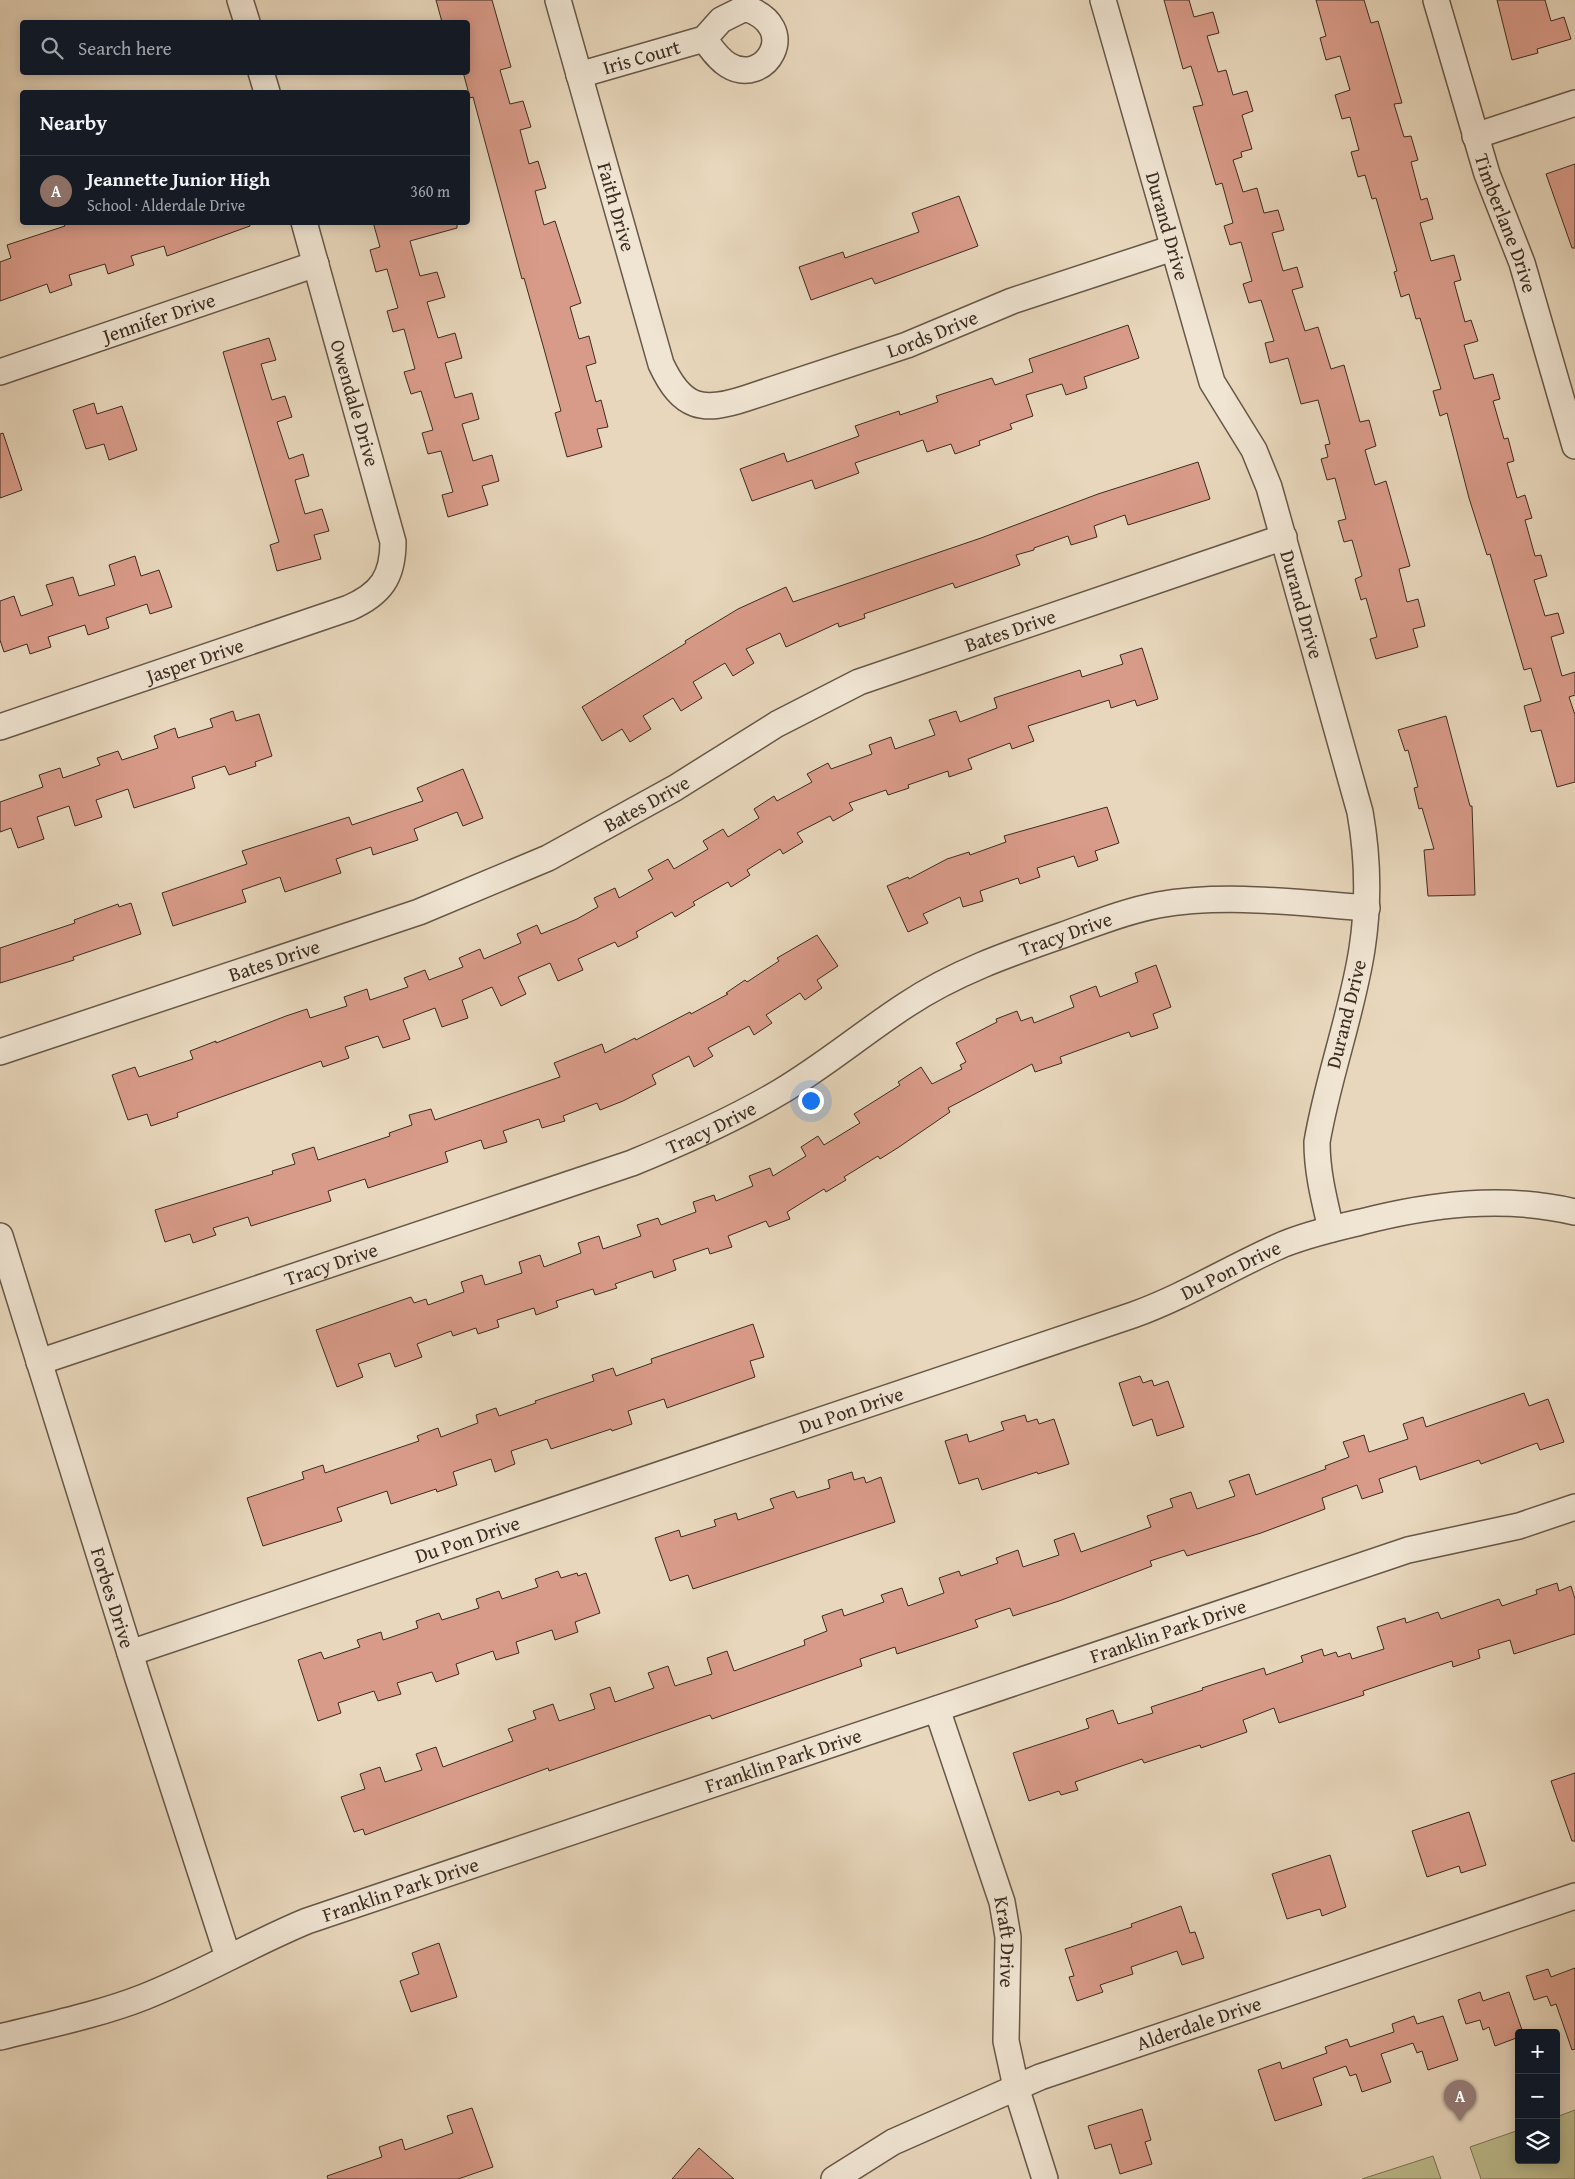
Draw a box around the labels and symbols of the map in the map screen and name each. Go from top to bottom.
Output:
street label: Iris Court [599,32,684,81]
street label: Timberlane Drive [1468,150,1545,296]
street label: Faith Drive [591,159,643,255]
street label: Durand Drive [1139,168,1197,284]
street label: Jennifer Drive [96,285,219,351]
street label: Lords Drive [883,302,982,365]
street label: Owendale Drive [323,336,387,470]
street label: Durand Drive [1273,547,1331,662]
street label: Bates Drive [961,601,1060,659]
street label: Jasper Drive [139,630,248,691]
street label: Bates Drive [598,768,695,839]
street label: Tracy Drive [1015,904,1116,963]
street label: Bates Drive [225,931,323,989]
street label: Durand Drive [1318,956,1373,1072]
your location [798,1088,824,1114]
street label: Tracy Drive [661,1093,761,1161]
street label: Du Pon Drive [1175,1232,1285,1307]
street label: Tracy Drive [280,1234,381,1293]
street label: Du Pon Drive [795,1378,907,1441]
street label: Du Pon Drive [411,1508,523,1570]
street label: Forbes Drive [84,1544,143,1652]
street label: Franklin Park Drive [1086,1591,1250,1670]
street label: Franklin Park Drive [701,1720,865,1800]
street label: Franklin Park Drive [318,1849,482,1929]
street label: Kraft Drive [987,1894,1023,1988]
street label: Alderdale Drive [1132,1988,1265,2057]
pin: A [1444,2080,1476,2121]

